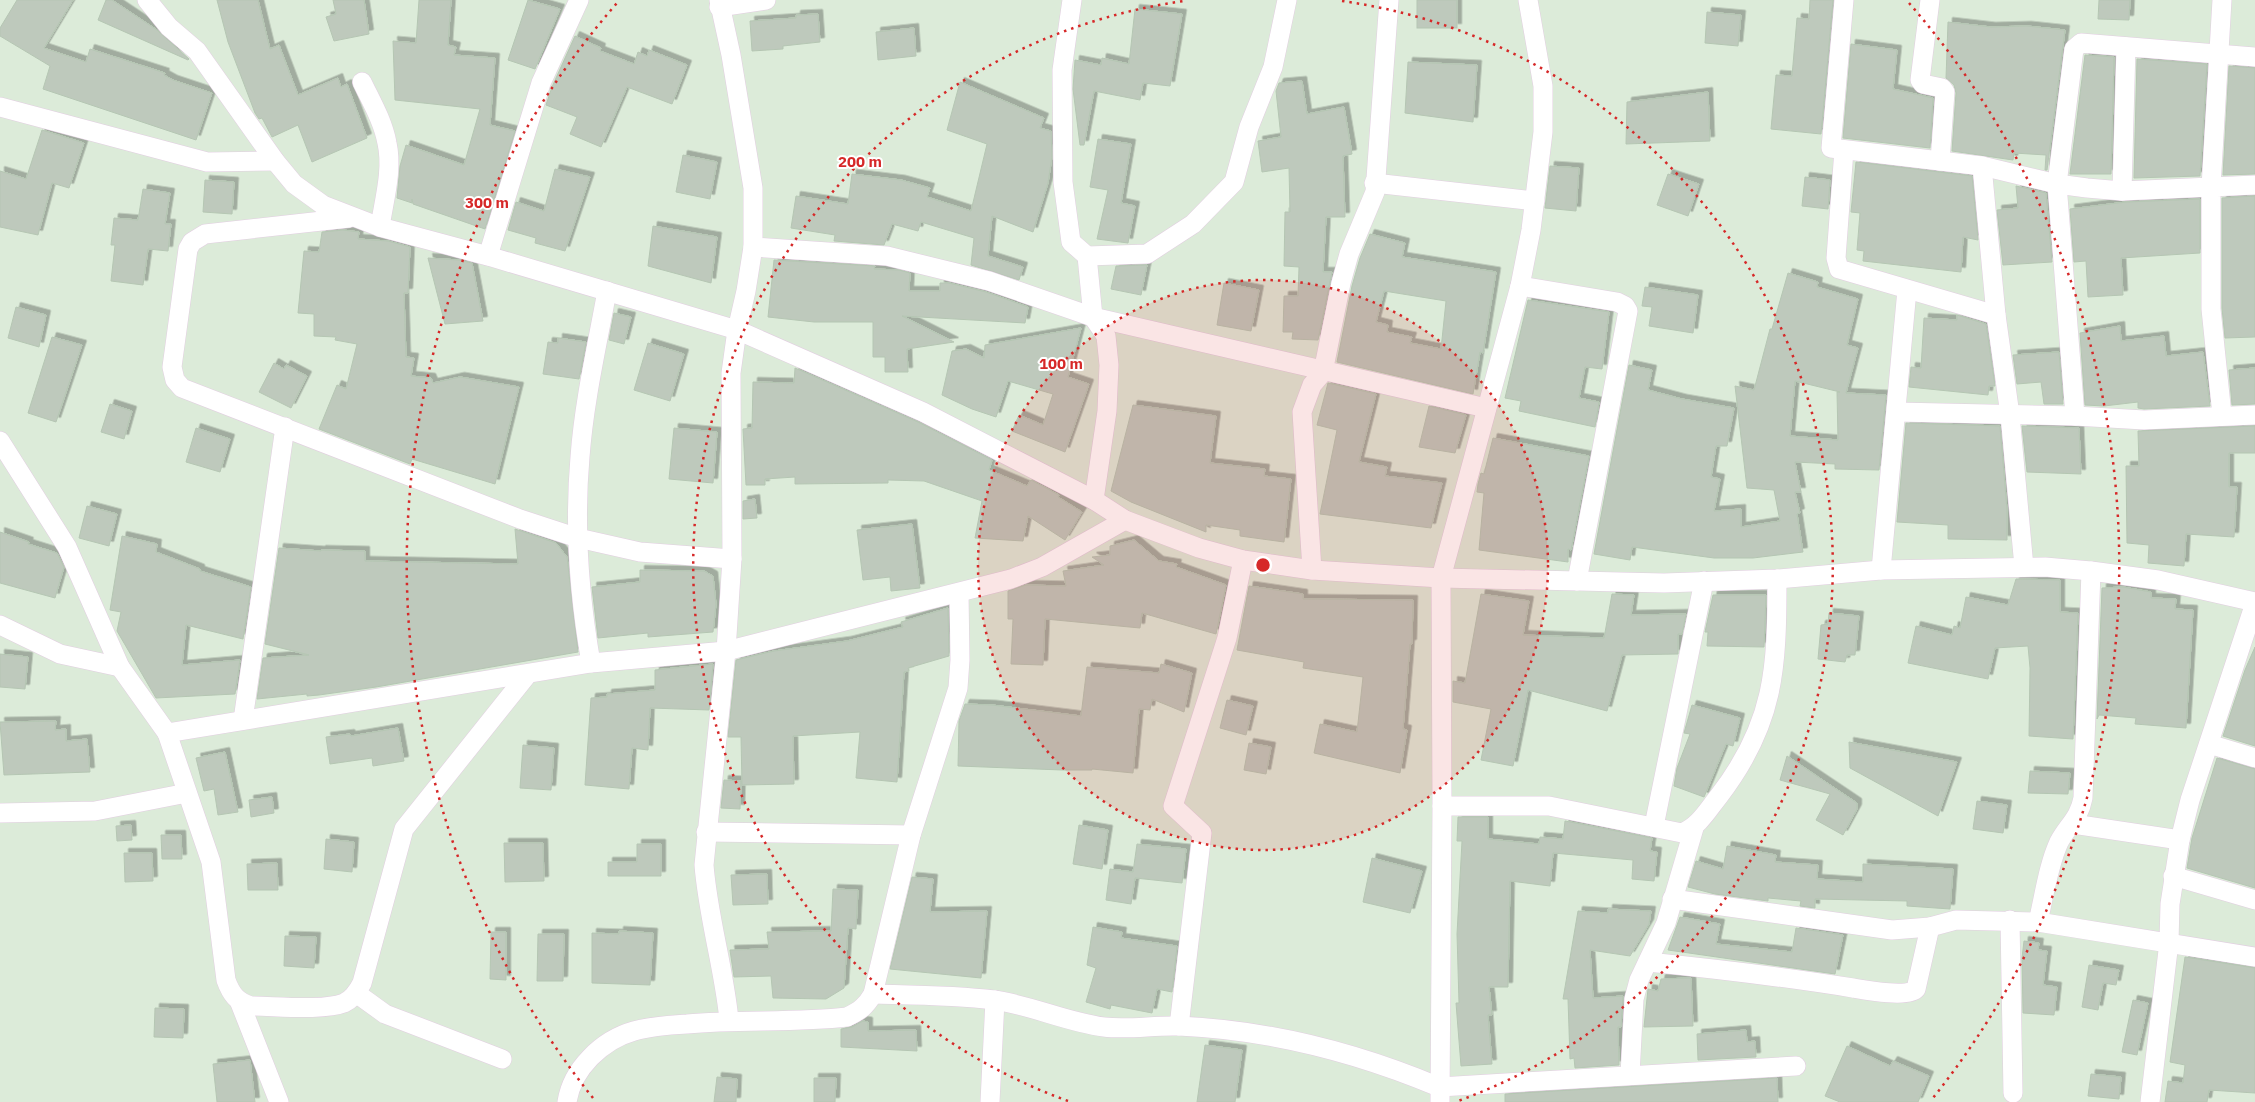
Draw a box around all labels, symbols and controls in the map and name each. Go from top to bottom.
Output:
text: 200 m [838,152,882,171]
text: 300 m [465,193,509,212]
text: 100 m [1039,354,1083,373]
centre of rings [1254,556,1272,574]

